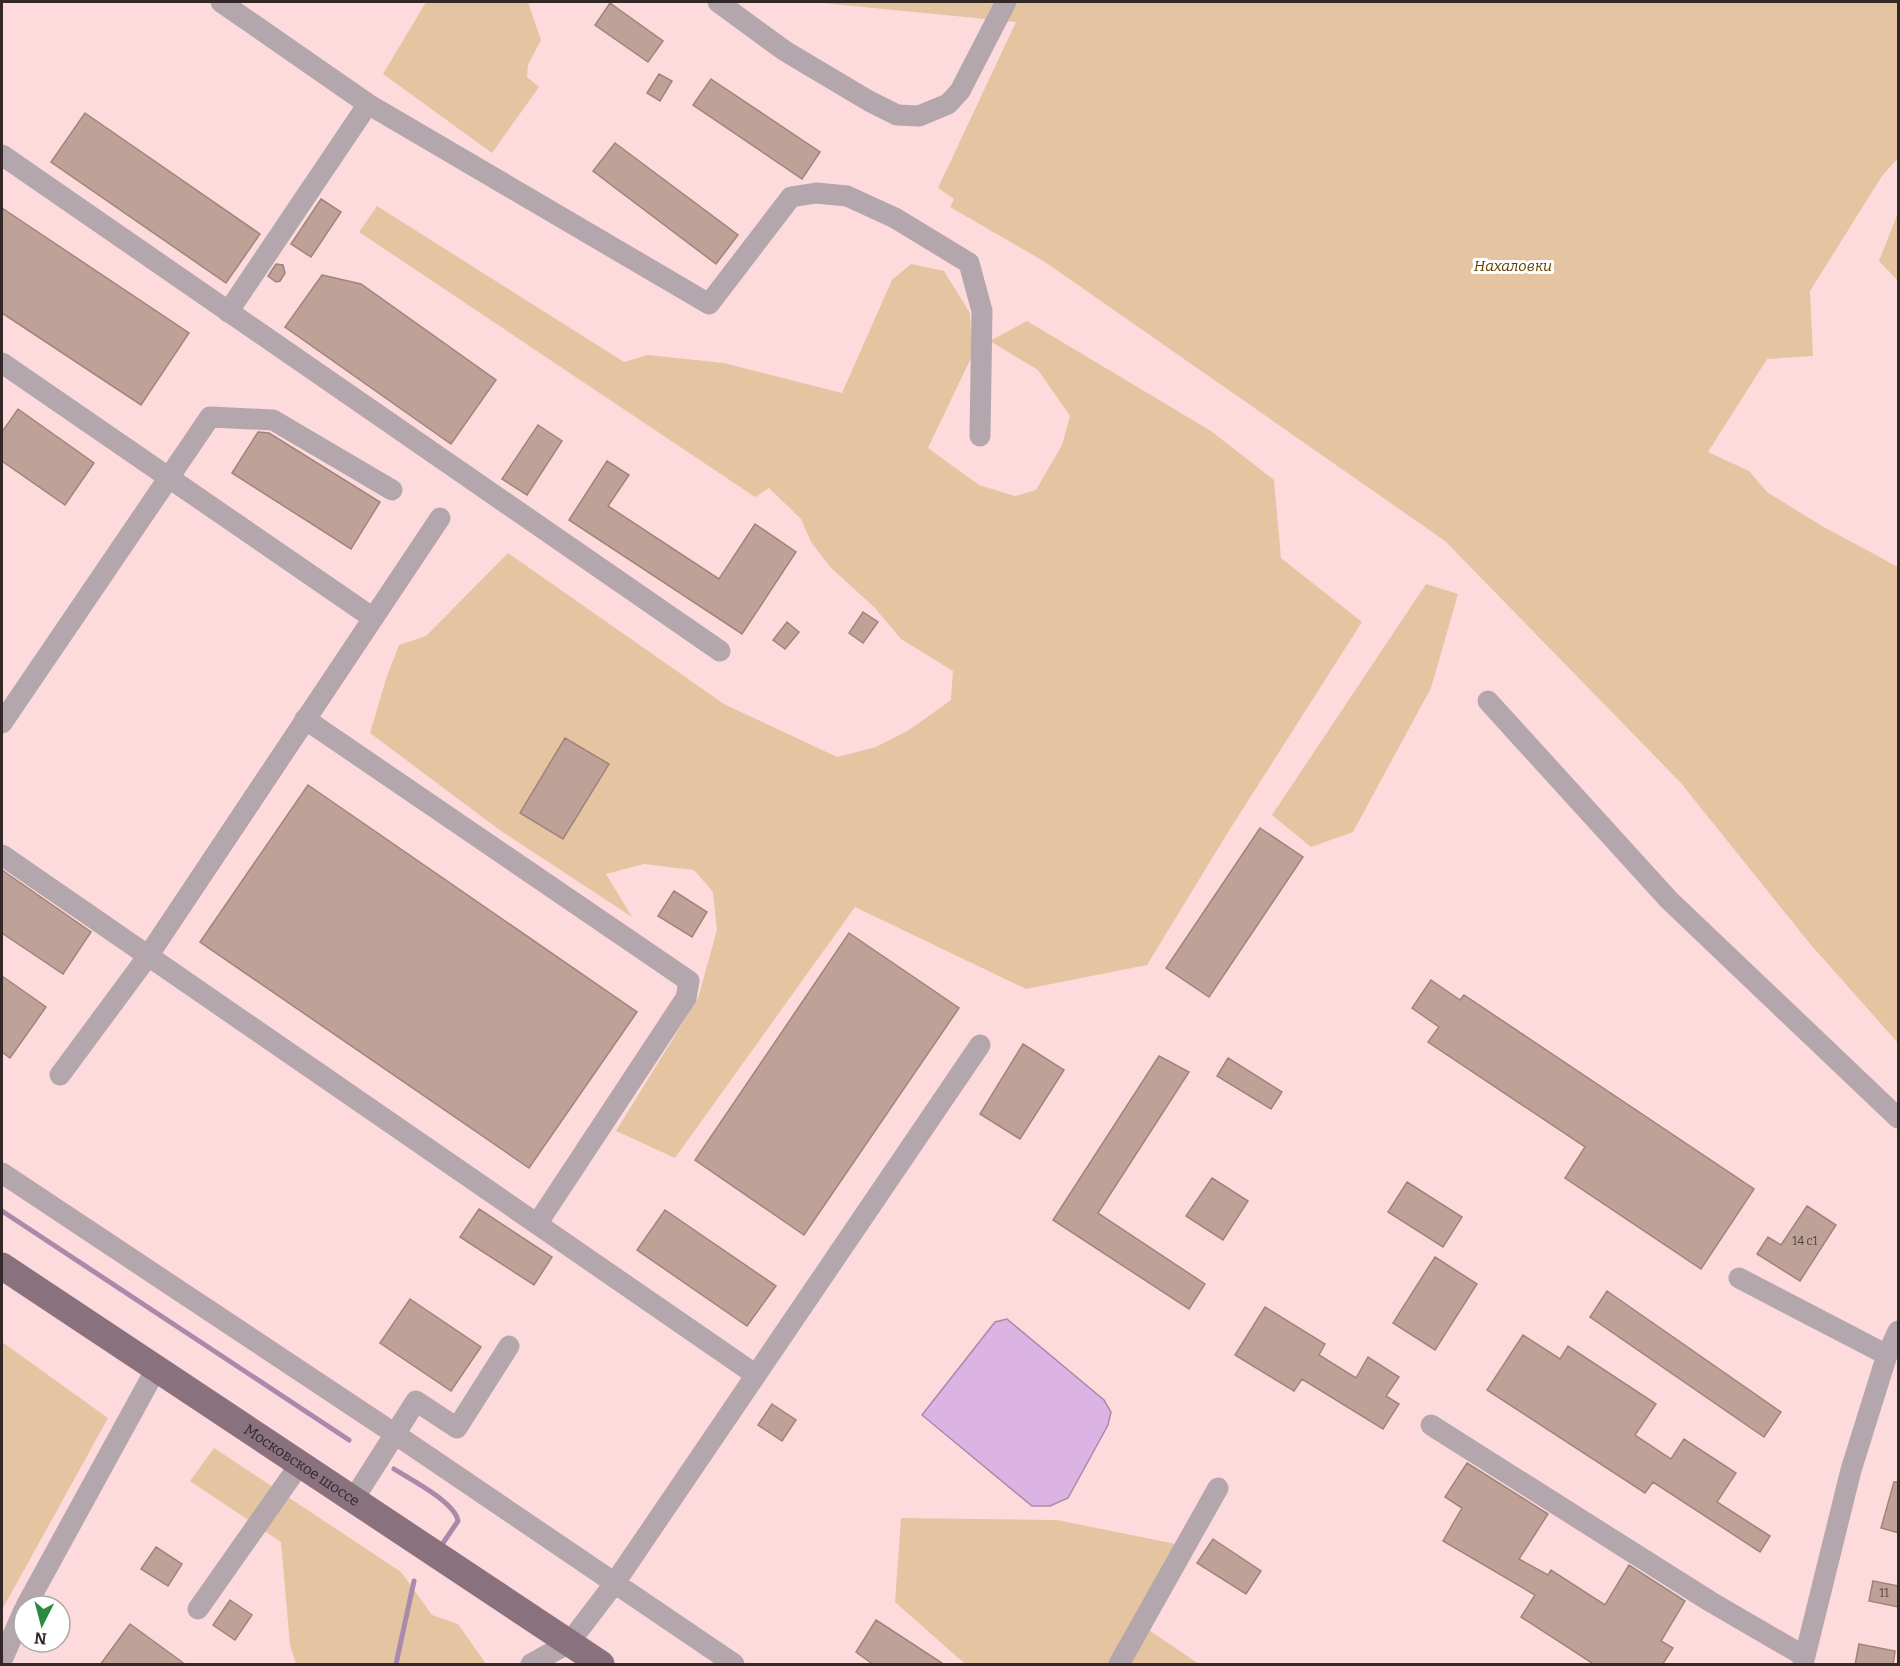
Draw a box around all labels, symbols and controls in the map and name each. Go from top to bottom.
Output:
park label: Нахаловки [1474,257,1552,275]
house number: 14 с1 [1792,1234,1818,1248]
street label: Московское шоссе [241,1420,363,1510]
house number: 11 [1879,1586,1889,1600]
north arrow [12,1594,72,1654]
text: N [33,1628,48,1649]

